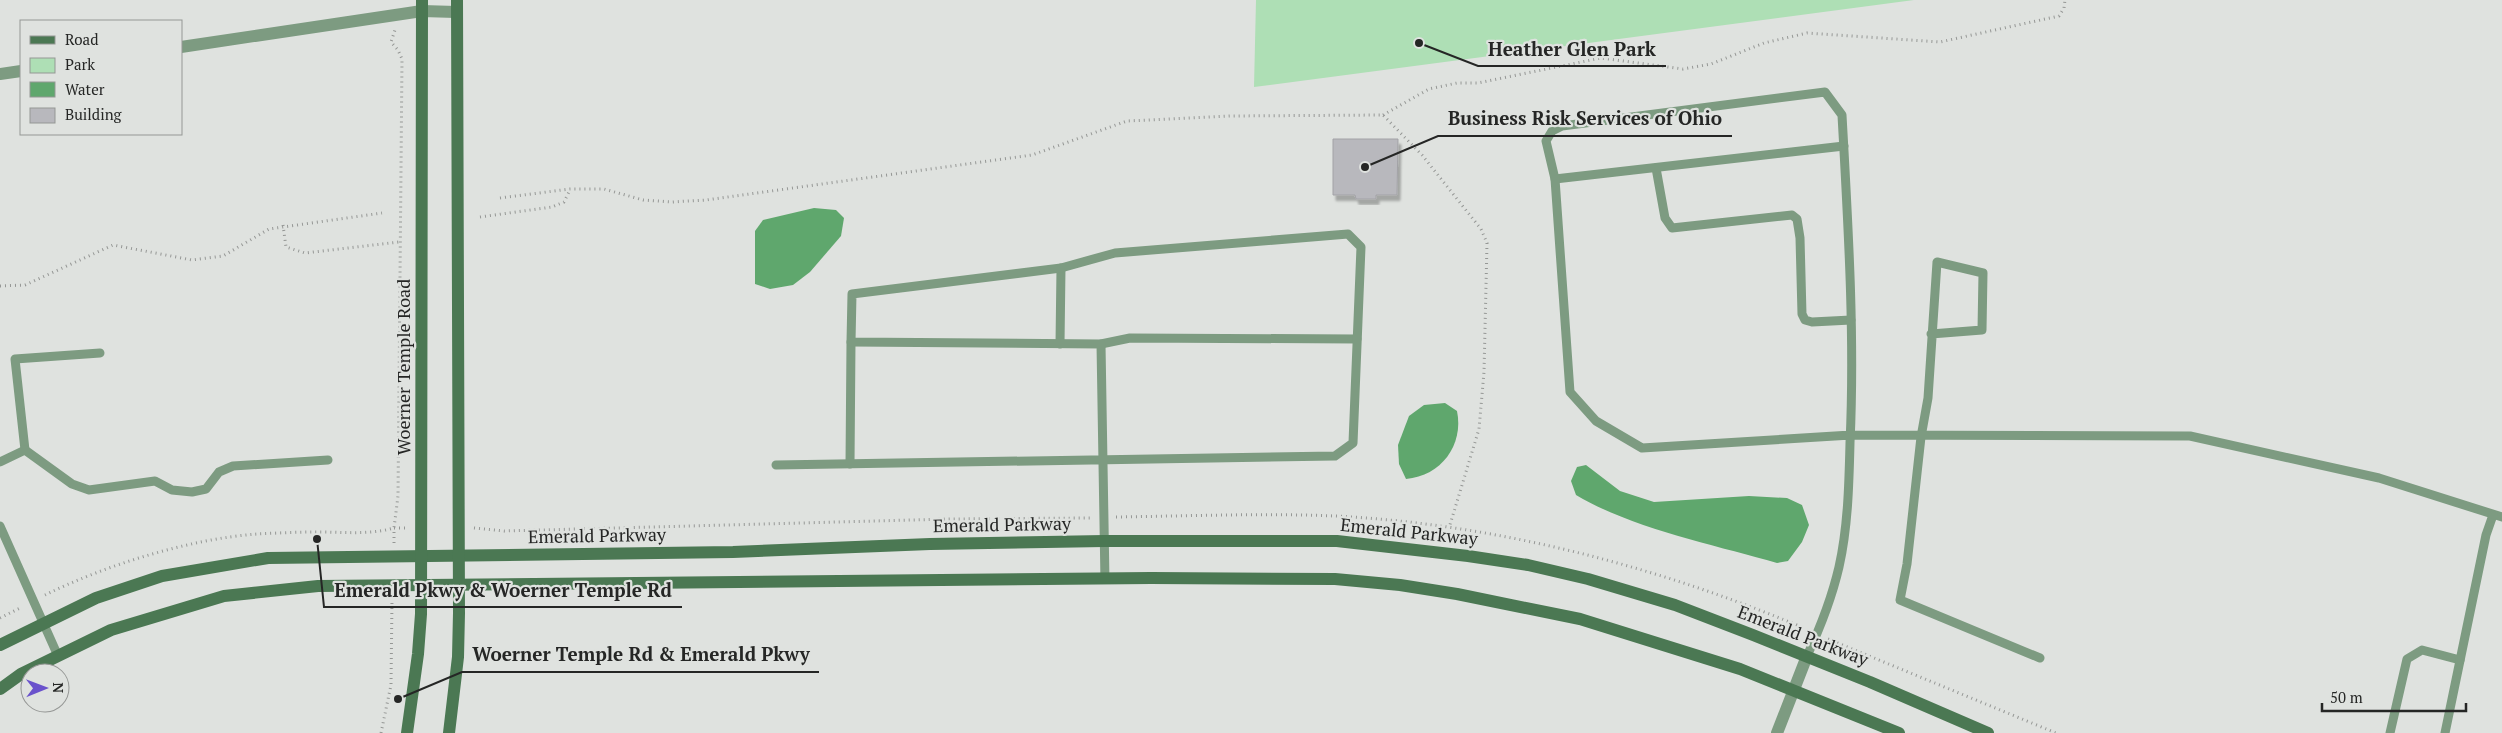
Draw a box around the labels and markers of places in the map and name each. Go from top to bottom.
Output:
callout: Heather Glen Park [1478,32,1666,66]
callout: Business Risk Services of Ohio [1438,102,1732,136]
callout: Emerald Pkwy & Woerner Temple Rd [324,573,682,607]
callout: Woerner Temple Rd & Emerald Pkwy [462,638,819,672]

